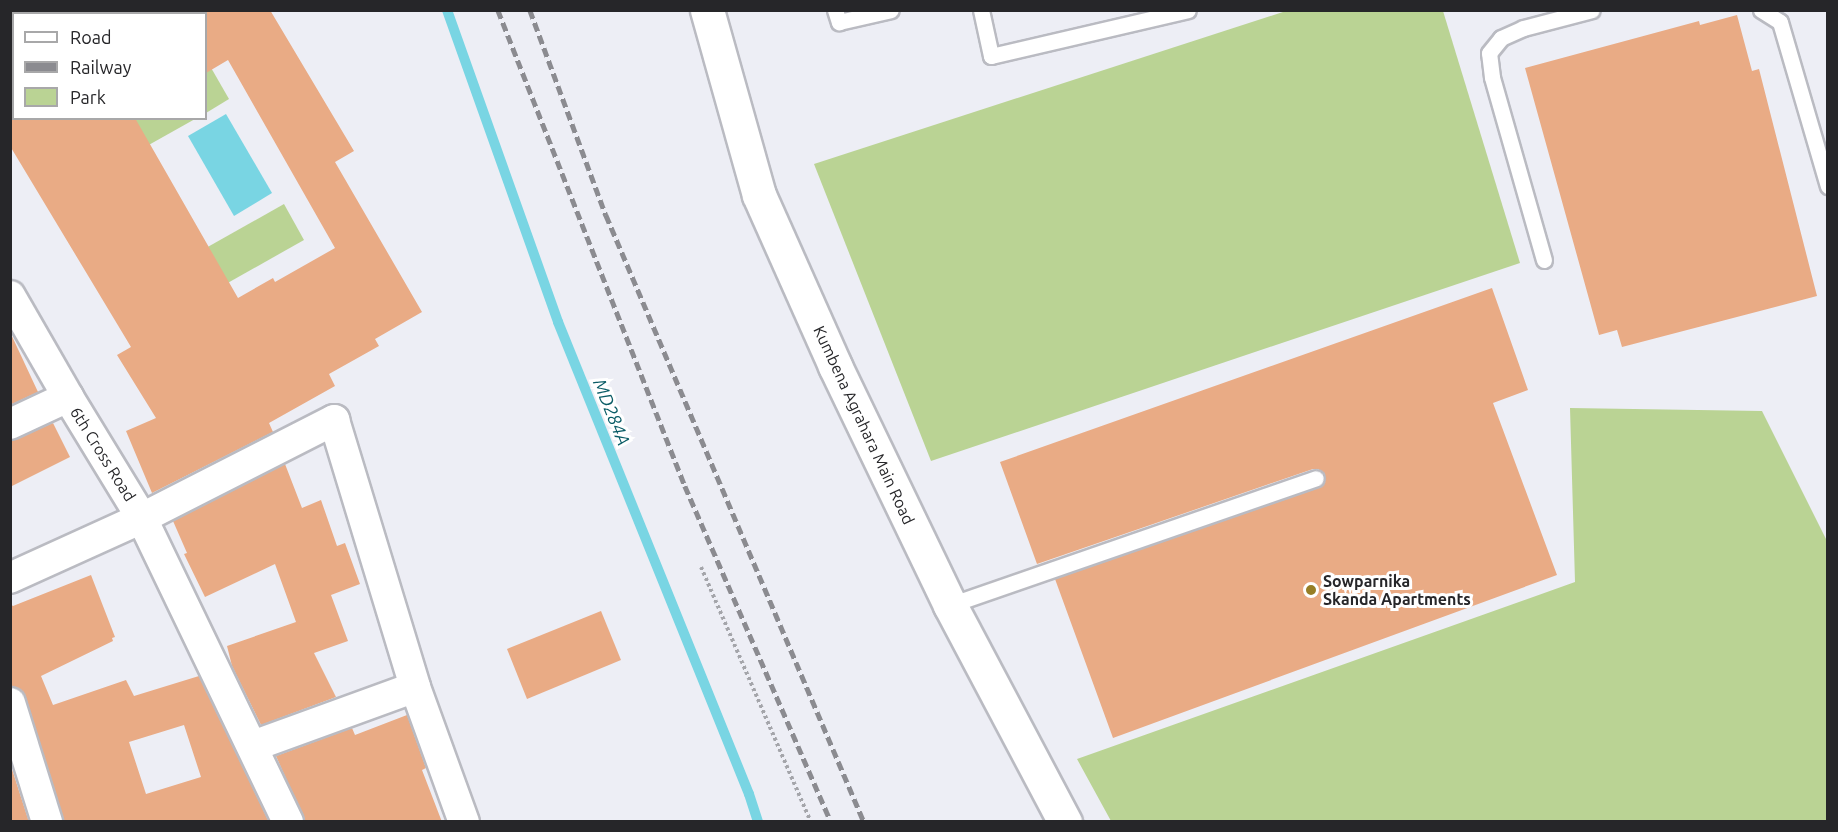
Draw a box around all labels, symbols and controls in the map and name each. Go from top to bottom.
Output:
legend [12,12,207,120]
text: Road [70,27,112,47]
text: Railway [70,57,131,77]
text: Park [70,87,106,107]
street label: Kumbena Agrahara Main Road [810,323,918,527]
water label: MD284A [589,376,635,448]
street label: 6th Cross Road [66,403,140,505]
place label: Sowparnika Skanda Apartments [1323,571,1471,609]
marker: Sowparnika Skanda Apartments [1304,583,1318,597]

